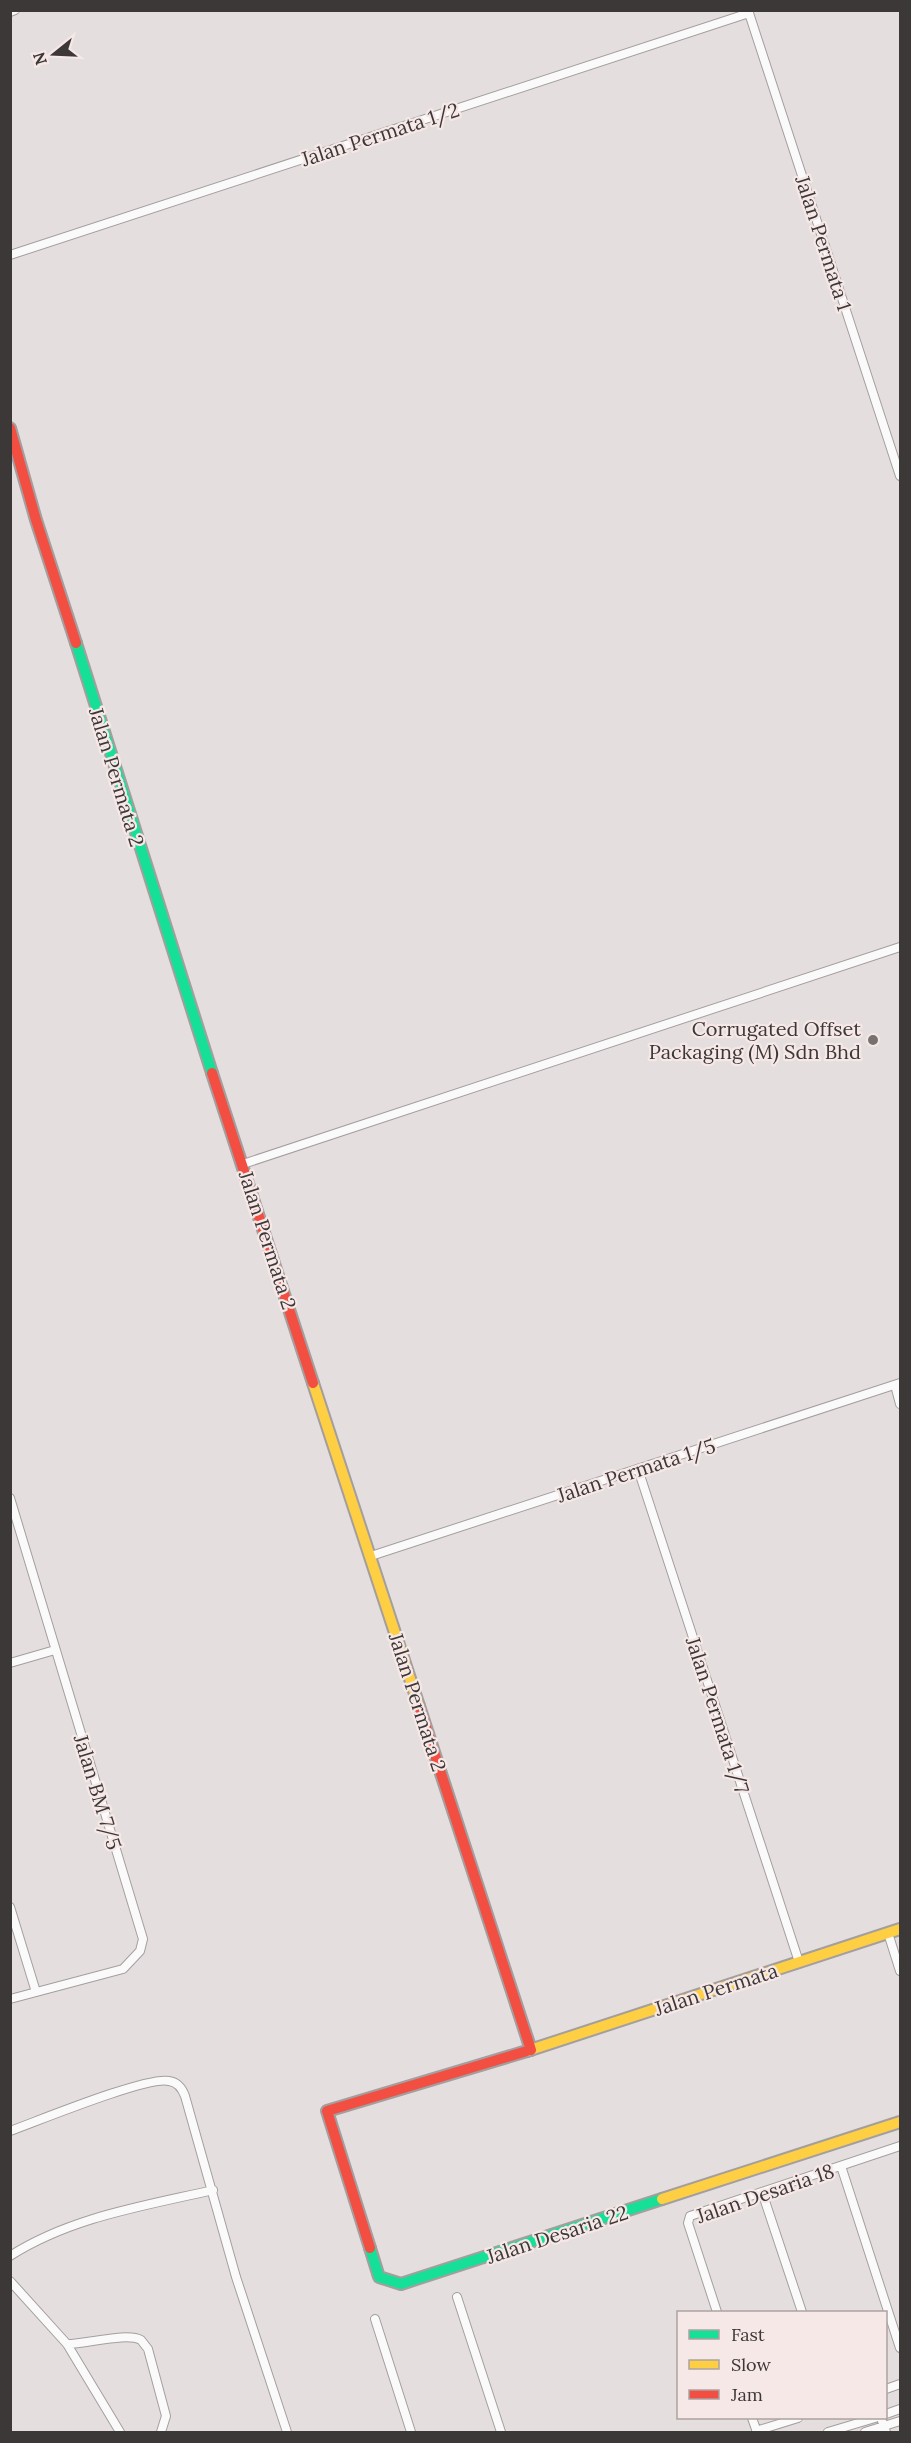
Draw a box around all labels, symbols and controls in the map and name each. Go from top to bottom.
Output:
north arrow [24,24,84,84]
text: N [28,50,51,68]
street label: Jalan Permata 1/2 [297,97,463,173]
street label: Jalan Permata 1 [790,171,858,314]
street label: Jalan Permata 2 [84,703,150,850]
place label: Corrugated Offset Packaging (M) Sdn Bhd [649,1016,861,1065]
marker: Corrugated Offset Packaging (M) Sdn Bhd [866,1033,880,1047]
street label: Jalan Permata 2 [234,1167,302,1312]
street label: Jalan Permata 1/5 [553,1433,719,1509]
street label: Jalan Permata 2 [384,1629,452,1774]
street label: Jalan Permata 1/7 [680,1632,755,1797]
street label: Jalan BM 7/5 [67,1730,127,1853]
street label: Jalan Permata [650,1957,781,2021]
street label: Jalan Desaria 18 [692,2158,837,2229]
street label: Jalan Desaria 22 [482,2199,631,2269]
legend [677,2311,887,2419]
text: Fast [731,2323,765,2346]
text: Slow [731,2353,771,2376]
text: Jam [730,2383,763,2406]

